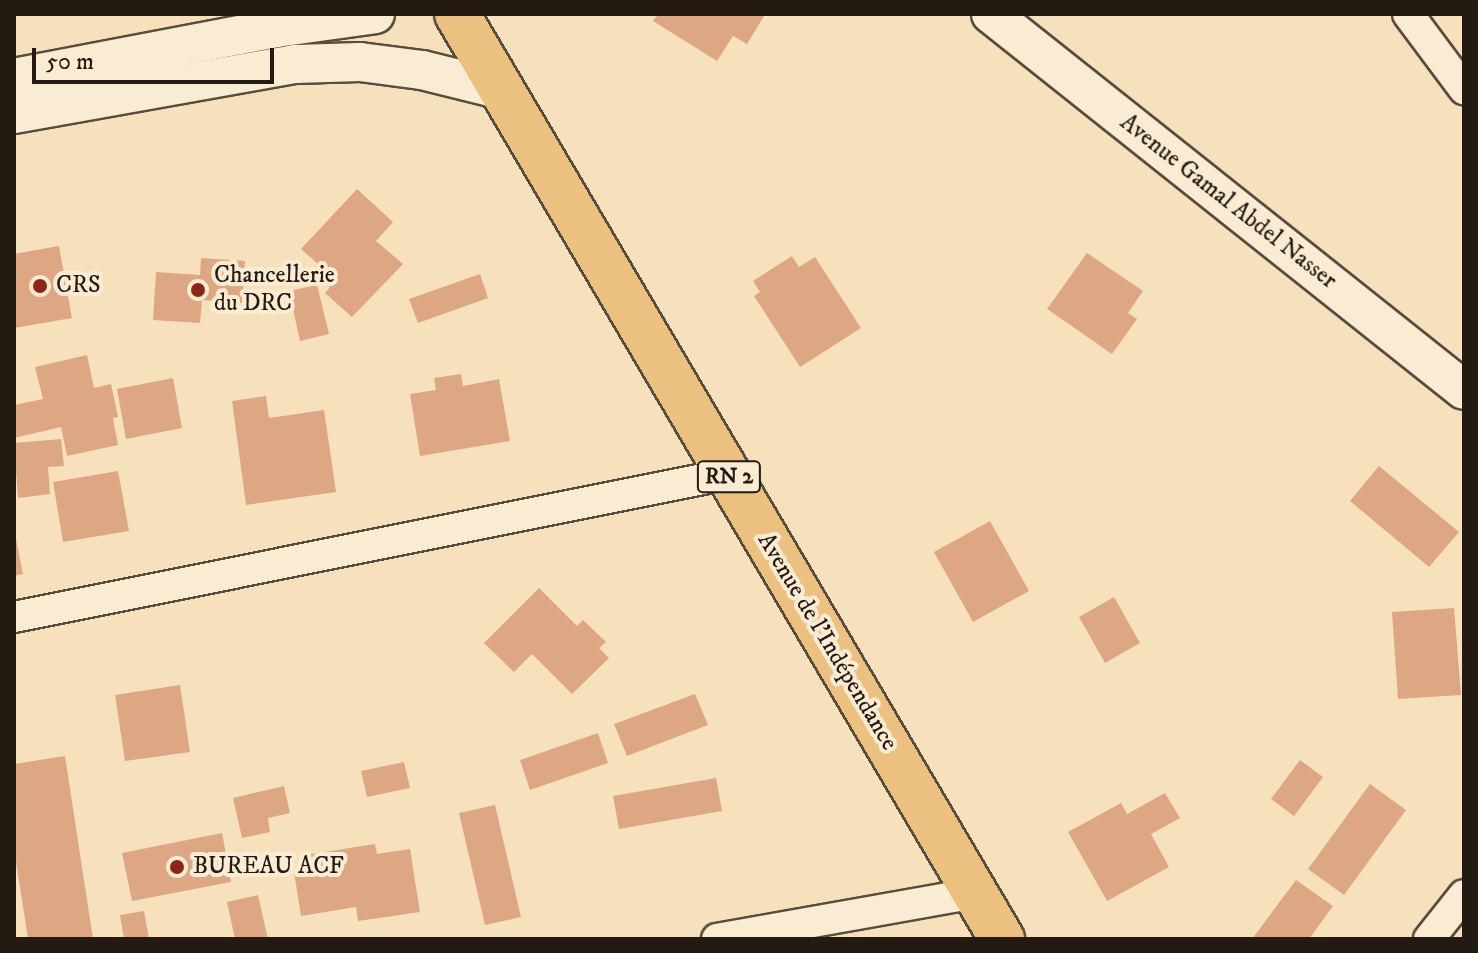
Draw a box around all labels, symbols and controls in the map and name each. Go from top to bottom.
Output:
scale bar [36,32,278,82]
text: 50 m [46,47,94,77]
street label: Avenue Gamal Abdel Nasser [1114,108,1342,296]
place label: Chancellerie du DRC [214,262,335,318]
place label: CRS [56,272,101,300]
marker: CRS [31,277,49,295]
marker: Chancellerie du DRC [189,281,207,299]
road number: RN 2 [695,459,763,495]
street label: Avenue de l'Indépendance [751,528,903,756]
place label: BUREAU ACF [193,853,344,881]
marker: BUREAU ACF [168,858,186,876]

